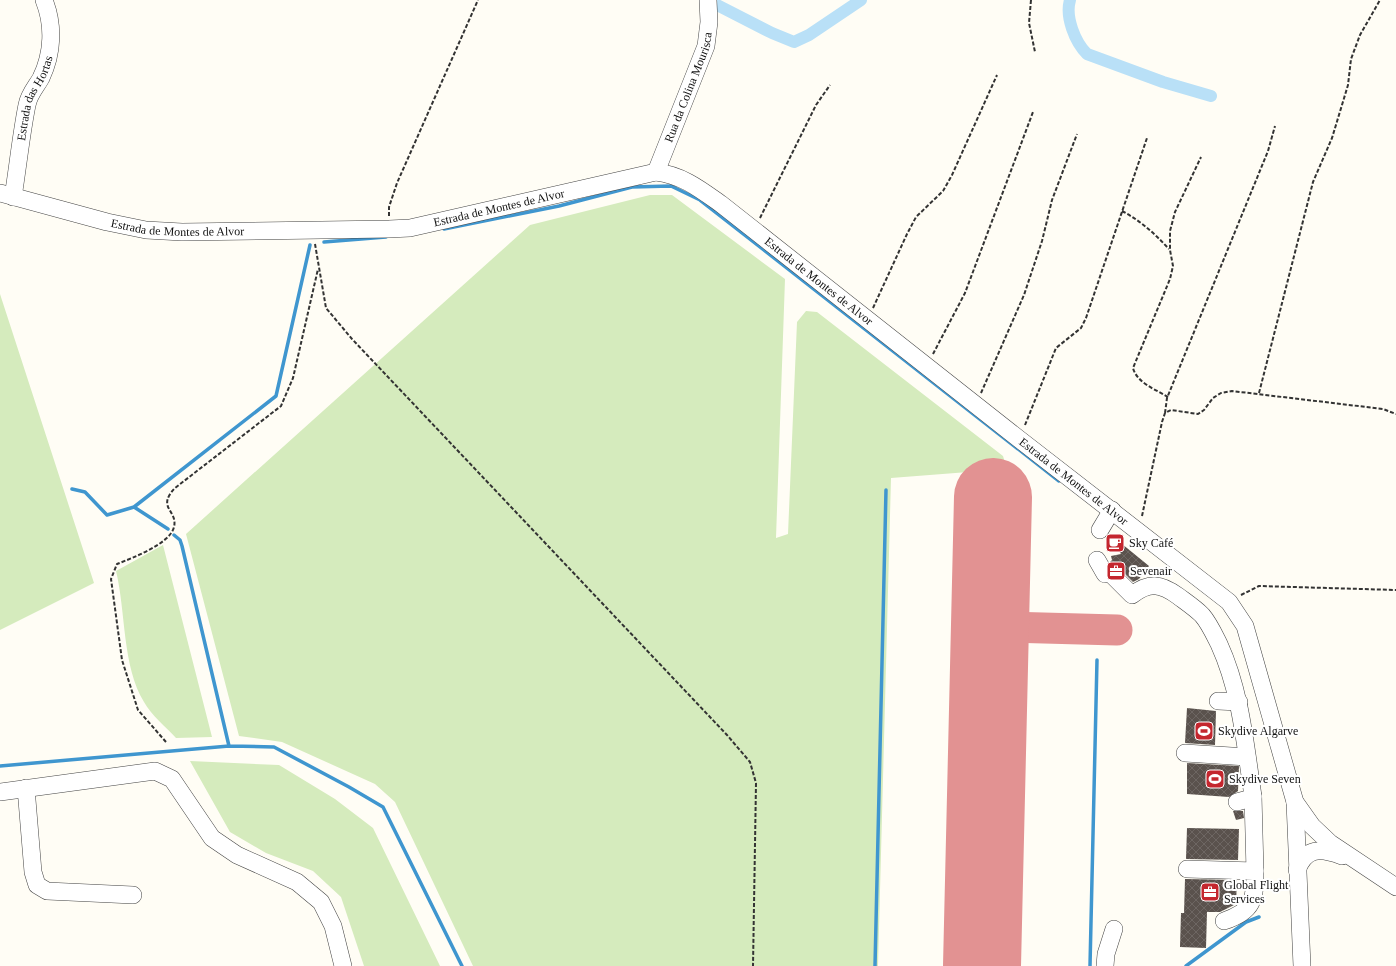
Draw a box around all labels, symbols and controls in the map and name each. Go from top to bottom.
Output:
street label: Rua da Colina Mourisca [661,31,715,144]
street label: Estrada das Hortas [14,54,56,142]
street label: Estrada de Montes de Alvor [432,186,566,229]
street label: Estrada de Montes de Alvor [110,216,244,239]
street label: Estrada de Montes de Alvor [762,234,876,328]
street label: Estrada de Montes de Alvor [1016,435,1131,528]
cafe icon: Sky Café [1104,532,1126,554]
place label: Sky Café [1129,536,1173,550]
office icon: Sevenair [1105,560,1127,582]
place label: Sevenair [1130,564,1172,578]
sports icon: Skydive Algarve [1193,720,1215,742]
place label: Skydive Algarve [1218,724,1298,738]
sports icon: Skydive Seven [1204,768,1226,790]
place label: Skydive Seven [1229,772,1301,786]
place label: Global Flight Services [1224,878,1289,906]
office icon: Global Flight Services [1199,881,1221,903]

